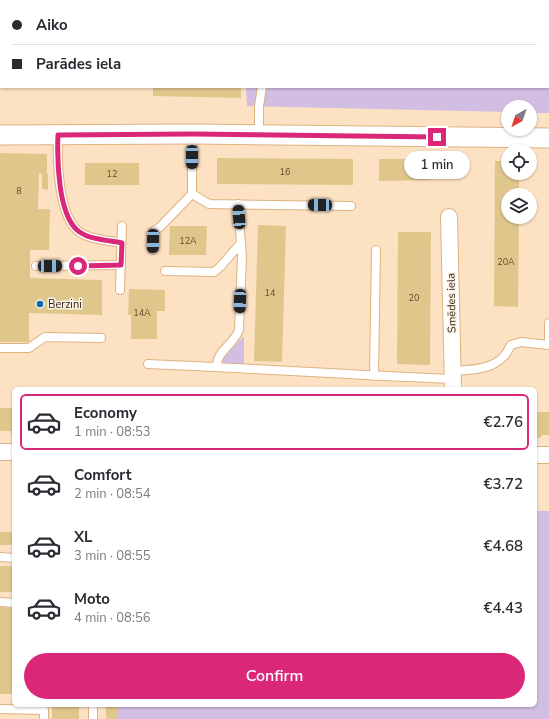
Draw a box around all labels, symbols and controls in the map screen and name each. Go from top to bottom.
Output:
text: Aiko [36,15,68,35]
text: Parādes iela [36,54,121,74]
north arrow [501,100,537,136]
map controls [501,100,537,224]
route end [428,128,446,146]
button: locate [501,144,537,180]
car [186,145,198,169]
callout: 1 min [404,151,470,179]
text: 1 min [420,156,454,174]
house number: 16 [280,166,290,178]
house number: 12 [107,168,117,180]
house number: 8 [16,185,22,197]
button: layers [501,188,537,224]
car [308,199,332,211]
car [232,205,246,229]
car [147,229,159,253]
house number: 12A [179,235,197,247]
house number: 20A [497,256,515,268]
route start [69,257,87,275]
car [38,260,62,272]
street label: Smēdes iela [443,273,460,333]
house number: 14 [265,287,276,299]
car [234,289,246,313]
house number: 20 [409,292,419,304]
place label: Berzini [48,297,82,312]
marker: Berzini [35,299,45,309]
house number: 14A [133,307,151,319]
text: Economy [74,403,137,423]
icon: car [26,404,62,440]
text: €2.76 [483,412,523,432]
text: 1 min · 08:53 [74,423,150,441]
text: Comfort [74,465,131,485]
icon: car [26,466,62,502]
text: €3.72 [483,474,523,494]
text: 2 min · 08:54 [74,485,150,503]
text: XL [74,527,93,547]
icon: car [26,528,62,564]
text: €4.68 [483,536,523,556]
text: 3 min · 08:55 [74,547,150,565]
text: Moto [74,589,110,609]
icon: car [26,590,62,626]
text: €4.43 [483,598,523,618]
text: 4 min · 08:56 [74,609,150,627]
button: Confirm [24,653,525,699]

